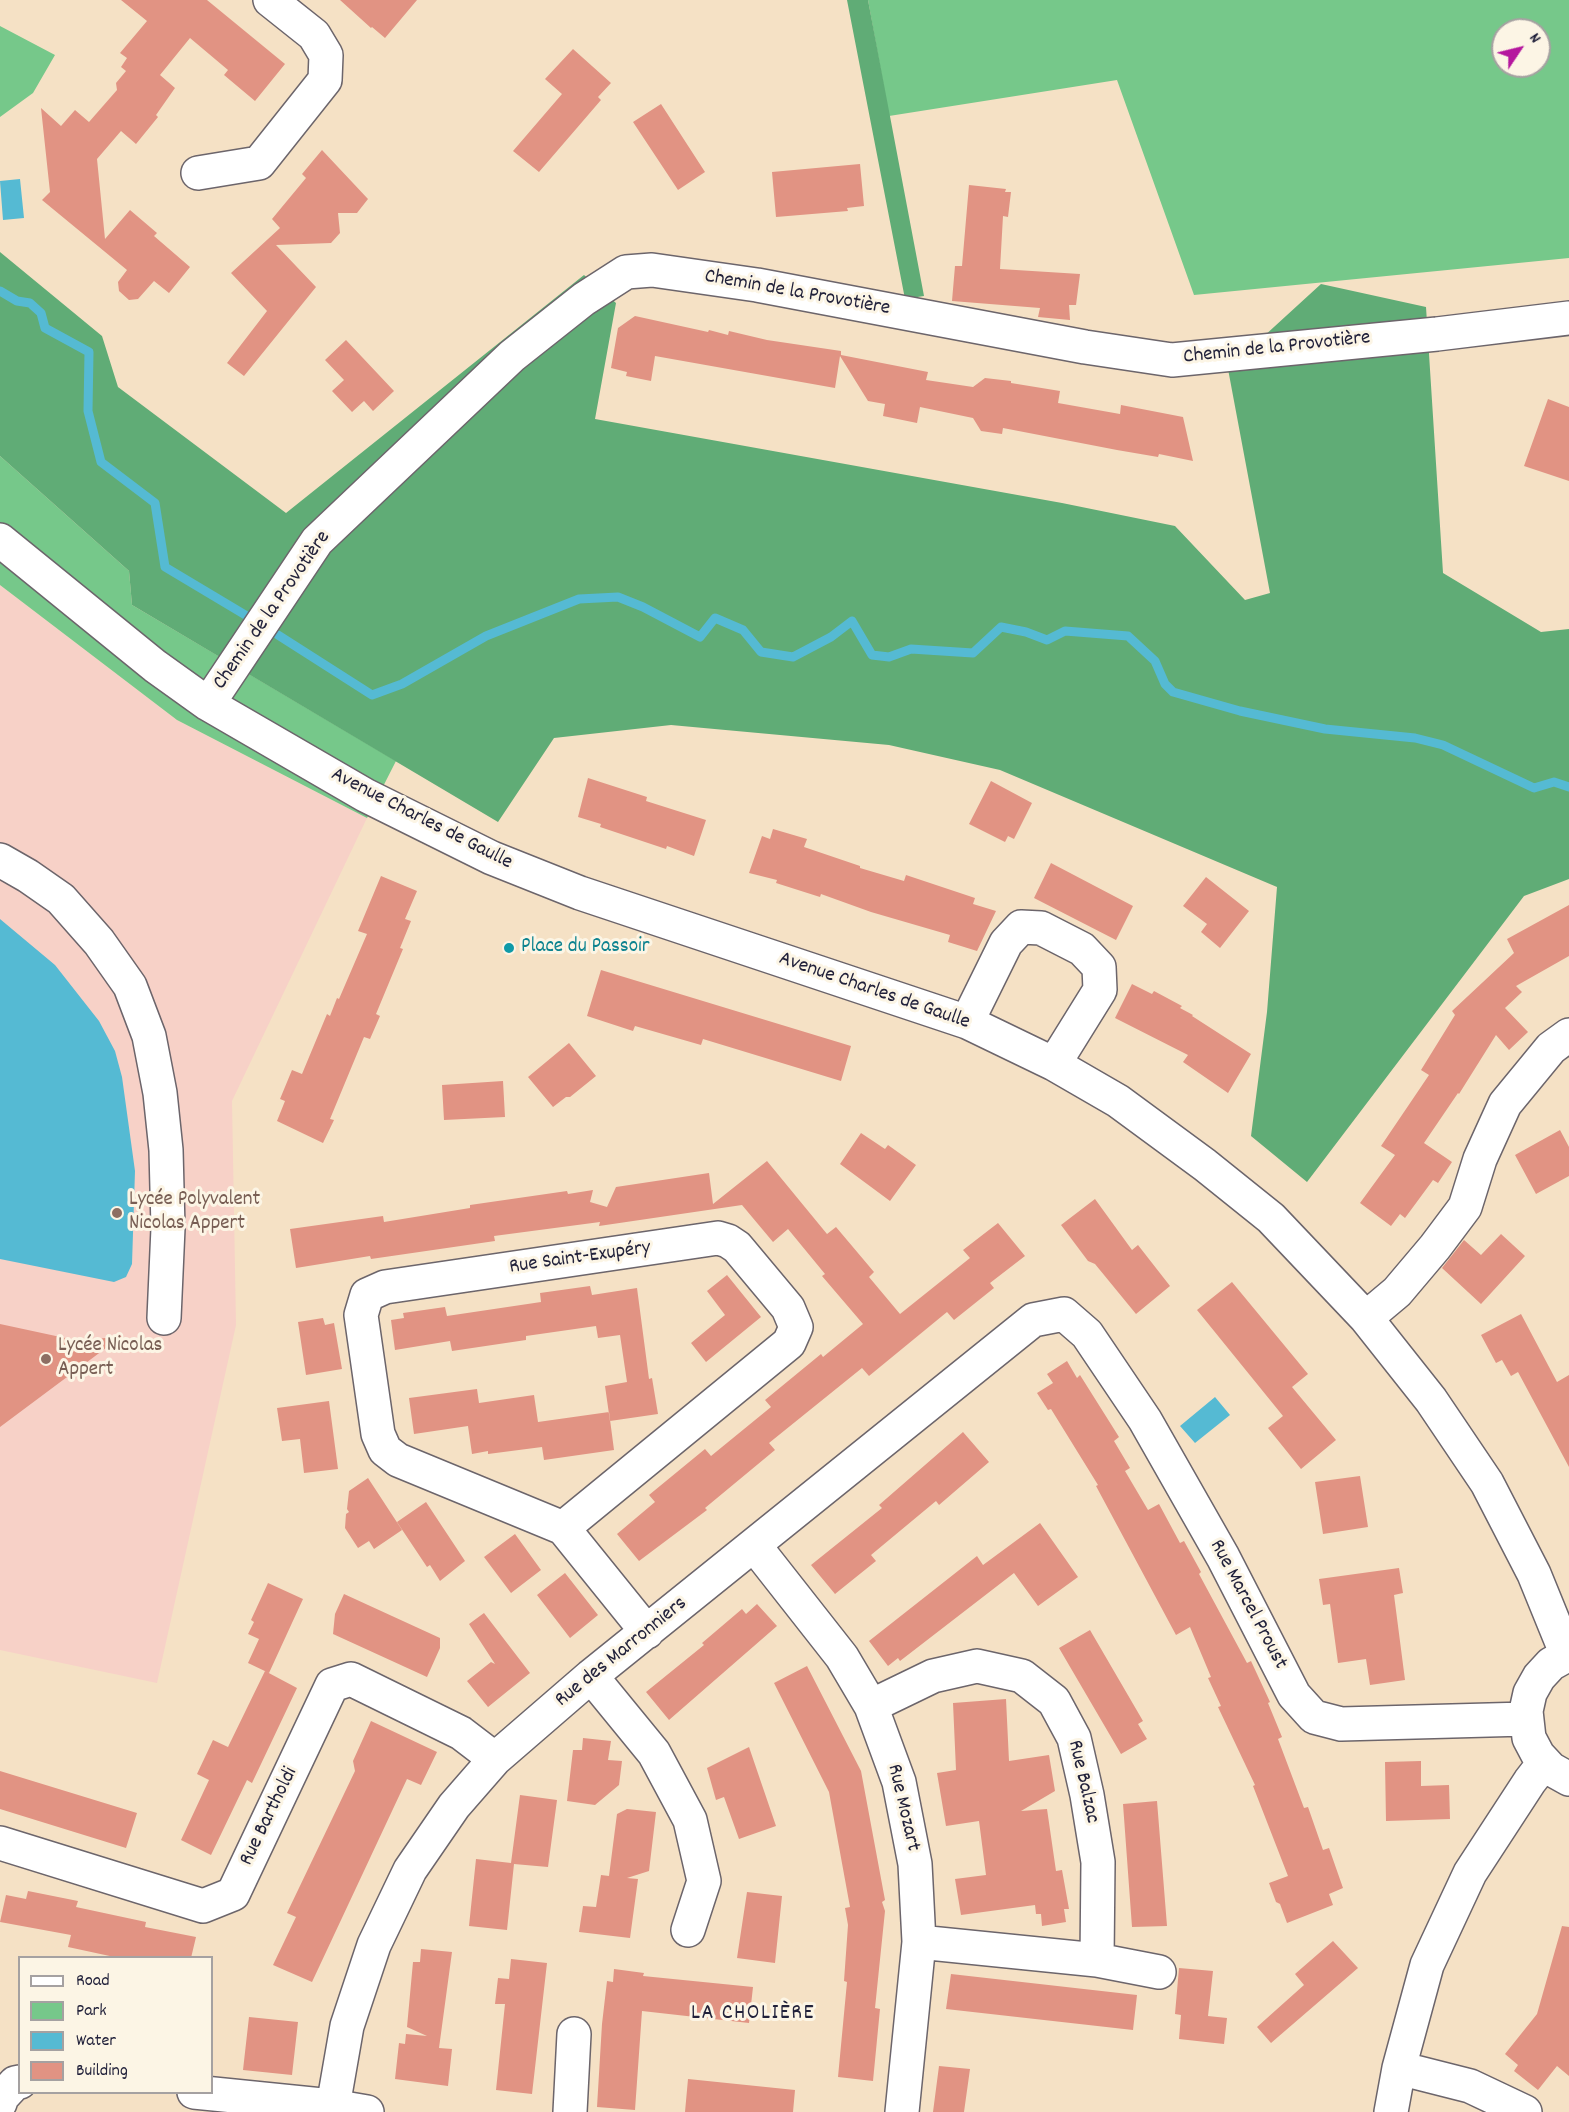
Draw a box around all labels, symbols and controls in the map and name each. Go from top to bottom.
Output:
north arrow [1491,18,1551,78]
text: N [1523,29,1546,48]
street label: Chemin de la Provotière [702,265,892,323]
street label: Chemin de la Provotière [1182,327,1372,371]
street label: Chemin de la Provotière [209,527,337,695]
street label: Avenue Charles de Gaulle [326,763,516,877]
place label: Place du Passoir [521,935,650,961]
marker: Place du Passoir [502,941,516,955]
street label: Avenue Charles de Gaulle [775,947,973,1037]
place label: Lycée Polyvalent Nicolas Appert [129,1188,260,1238]
marker: Lycée Polyvalent Nicolas Appert [110,1206,124,1220]
street label: Rue Saint-Exupéry [508,1237,652,1281]
place label: Lycée Nicolas Appert [58,1334,162,1384]
marker: Lycée Nicolas Appert [39,1352,53,1366]
street label: Rue Marcel Proust [1202,1536,1292,1674]
street label: Rue des Marronniers [551,1592,693,1714]
street label: Rue Balzac [1060,1738,1104,1826]
street label: Rue Mozart [880,1762,924,1854]
street label: Rue Bartholdi [235,1764,305,1870]
legend [18,1956,213,2094]
text: Road [76,1969,110,1994]
text: Park [76,1999,107,2024]
district label: LA CHOLIÈRE [691,2002,815,2028]
text: Water [76,2029,116,2054]
text: Building [76,2059,128,2084]

